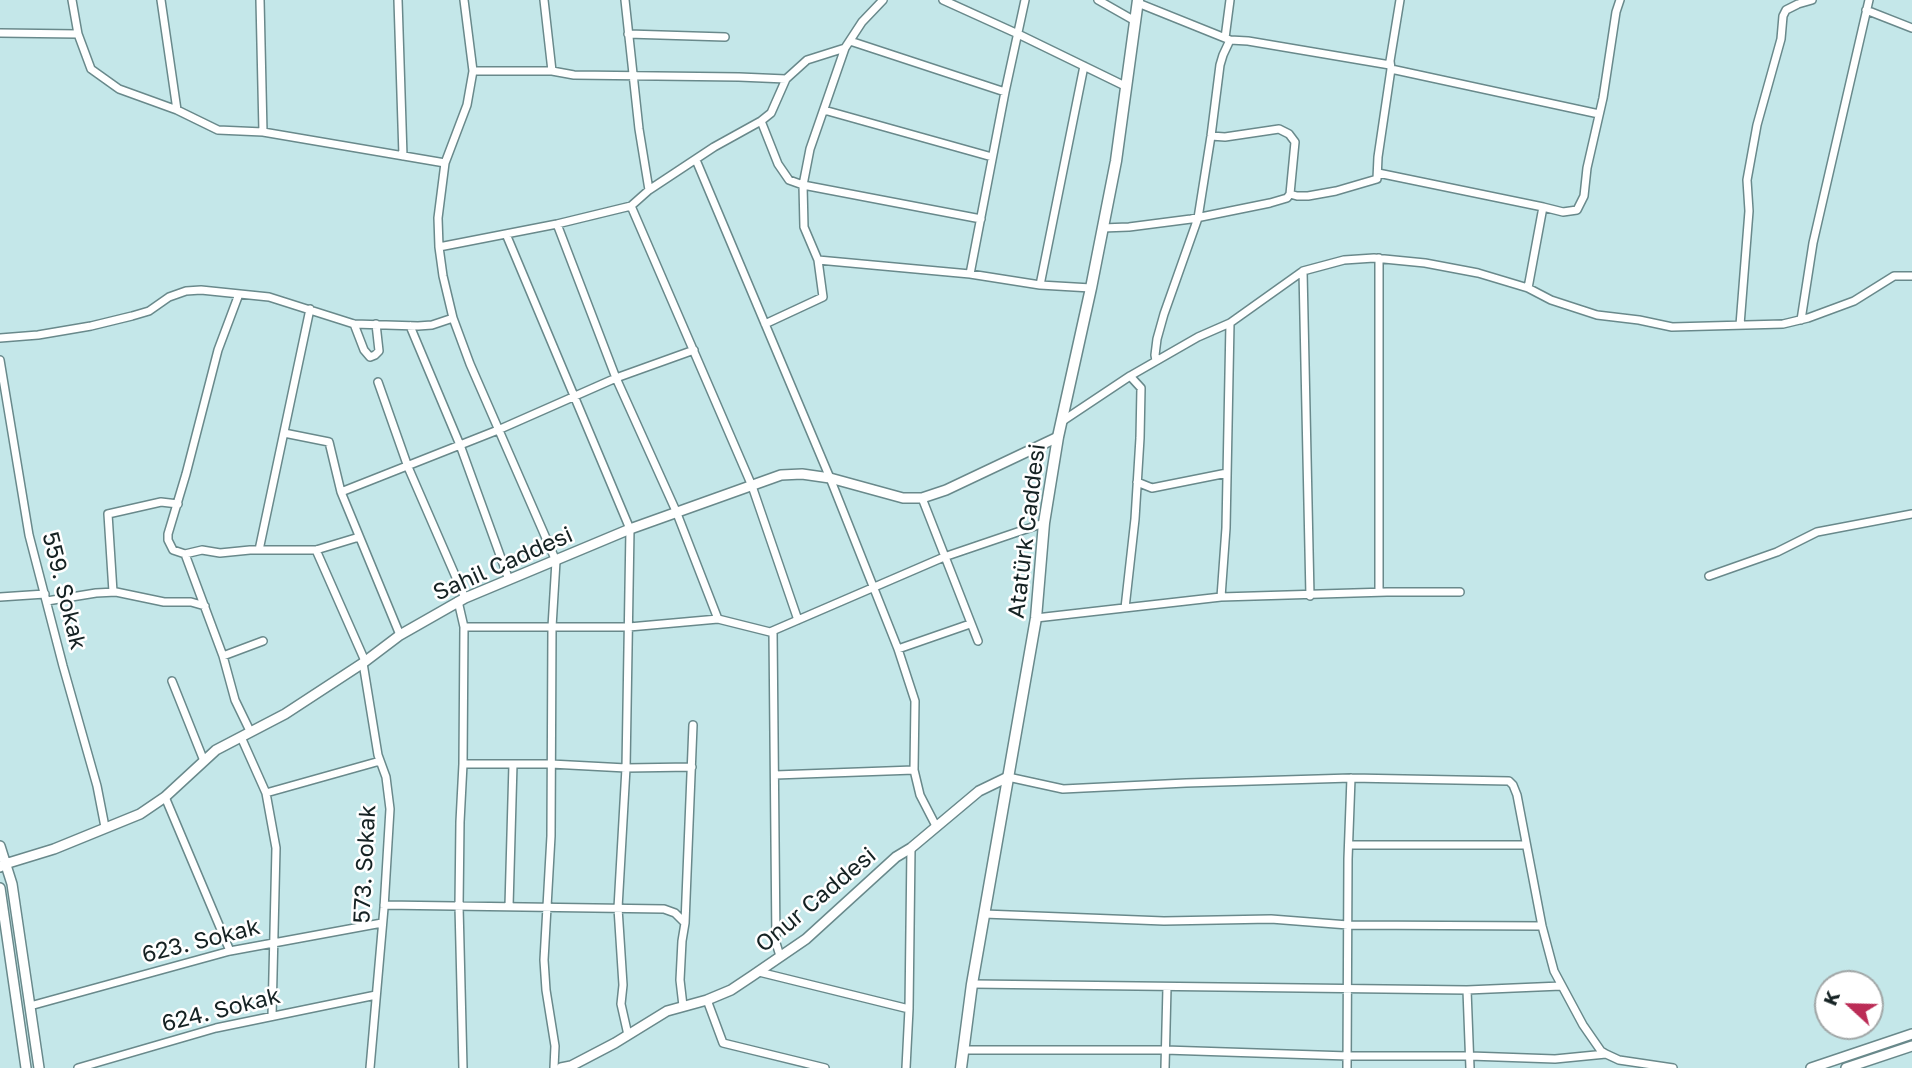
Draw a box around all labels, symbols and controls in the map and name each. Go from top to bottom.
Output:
street label: Atatürk Caddesi [1003,442,1051,620]
street label: Sahil Caddesi [429,521,577,607]
street label: 559. Sokak [36,529,92,653]
street label: 573. Sokak [348,804,382,924]
street label: Onur Caddesi [750,842,882,958]
street label: 623. Sokak [139,913,263,969]
north arrow [1814,970,1884,1040]
street label: 624. Sokak [159,982,283,1038]
text: K [1818,987,1844,1008]

